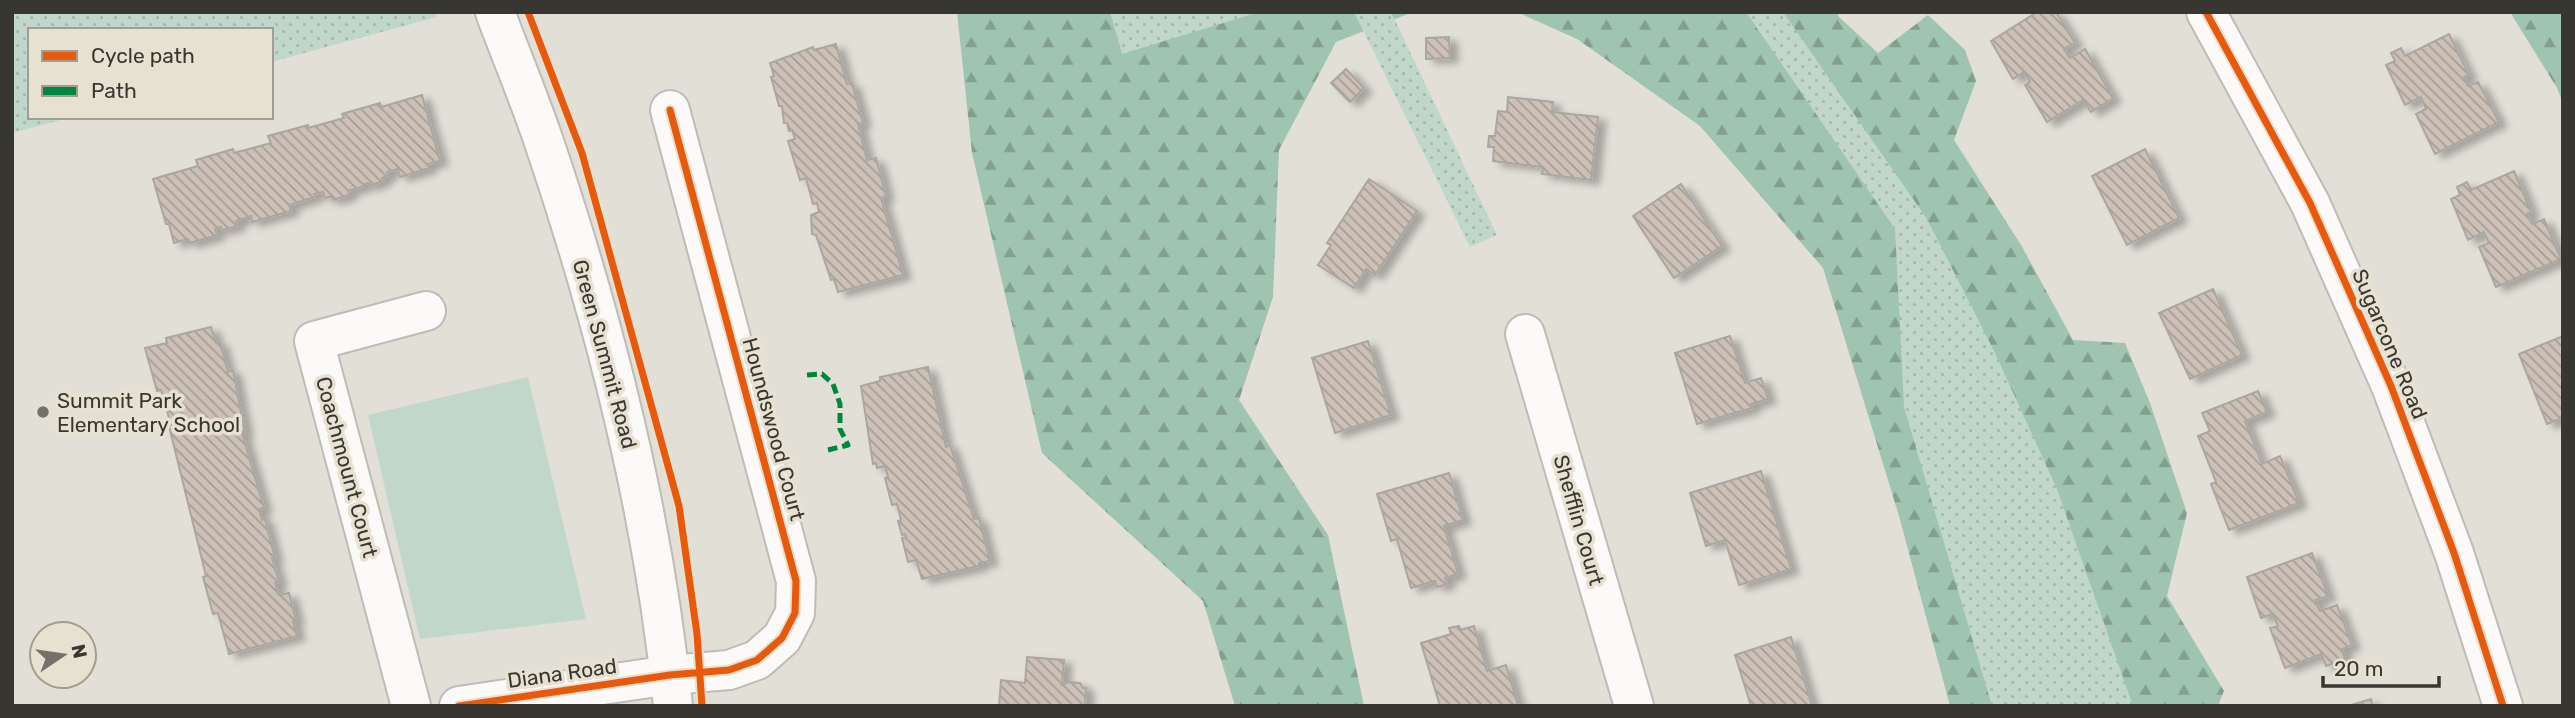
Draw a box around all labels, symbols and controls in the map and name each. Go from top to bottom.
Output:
legend [28,28,273,119]
text: Cycle path [91,43,195,68]
text: Path [91,78,137,103]
street label: Green Summit Road [568,257,642,451]
street label: Sugarcone Road [2347,265,2433,423]
street label: Houndswood Court [738,335,810,523]
street label: Coachmount Court [311,374,383,560]
place label: Summit Park Elementary School [57,388,240,437]
marker: Summit Park Elementary School [35,404,51,420]
street label: Shefflin Court [1548,452,1610,588]
north arrow [28,620,98,690]
text: N [66,642,92,661]
scale bar [2323,644,2438,688]
street label: Diana Road [506,653,618,693]
text: 20 m [2334,656,2383,681]

